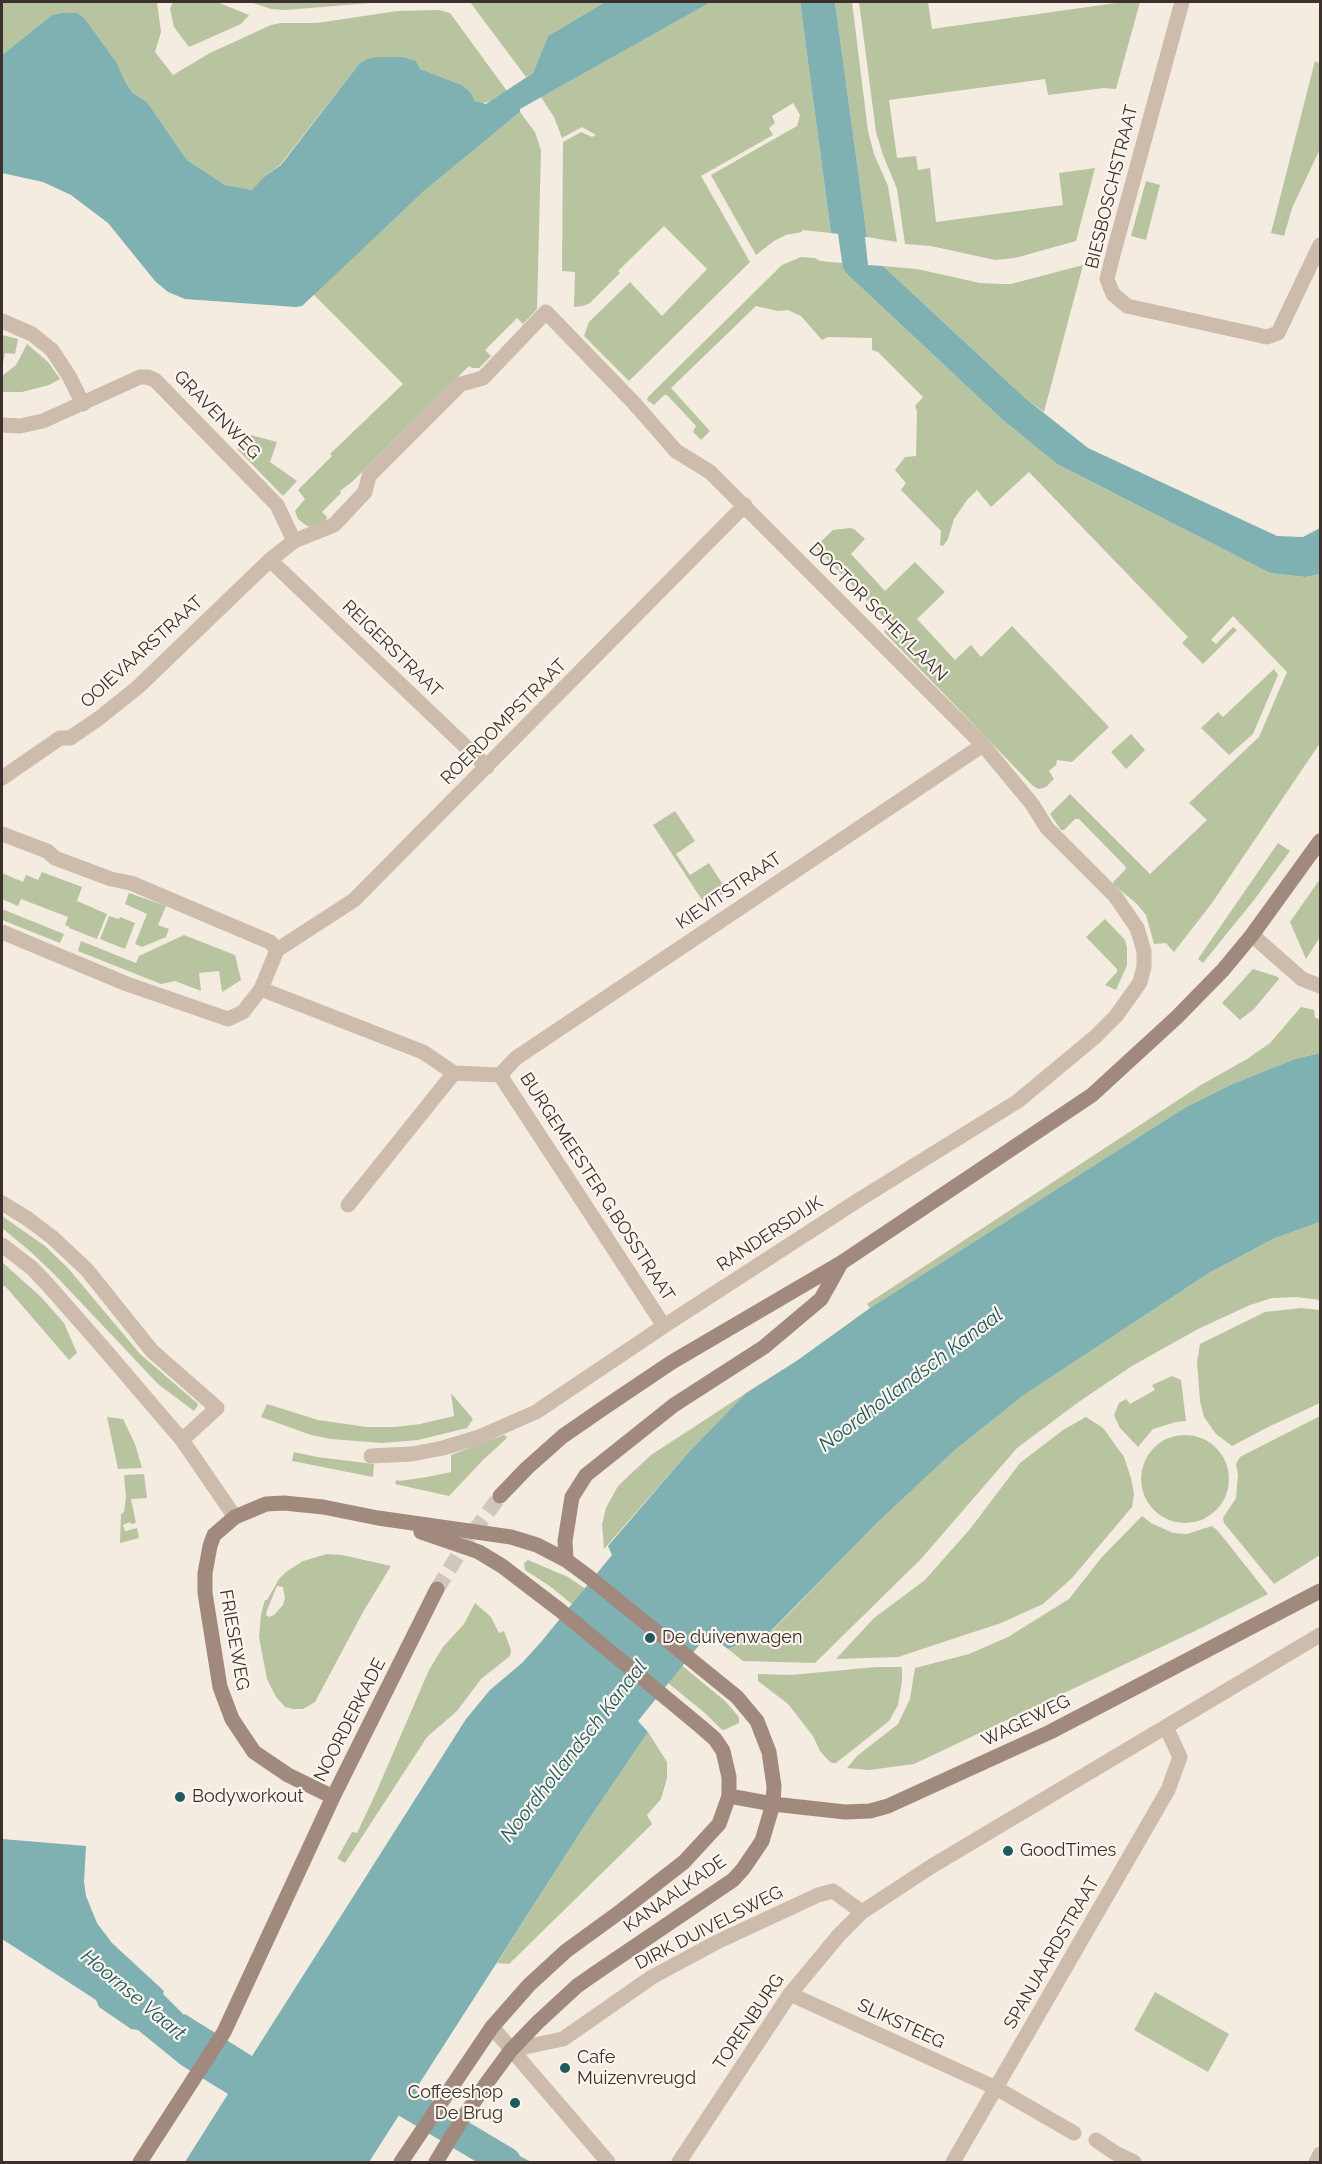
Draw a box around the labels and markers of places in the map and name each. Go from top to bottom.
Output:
place label: De duivenwagen [662,1627,802,1649]
marker: De duivenwagen [643,1631,657,1645]
place label: Bodyworkout [192,1786,303,1808]
marker: Bodyworkout [173,1790,187,1804]
place label: GoodTimes [1020,1840,1116,1862]
marker: GoodTimes [1001,1844,1015,1858]
place label: Cafe Muizenvreugd [577,2047,696,2090]
marker: Cafe Muizenvreugd [558,2061,572,2075]
place label: Coffeeshop De Brug [408,2082,503,2124]
marker: Coffeeshop De Brug [508,2096,522,2110]

